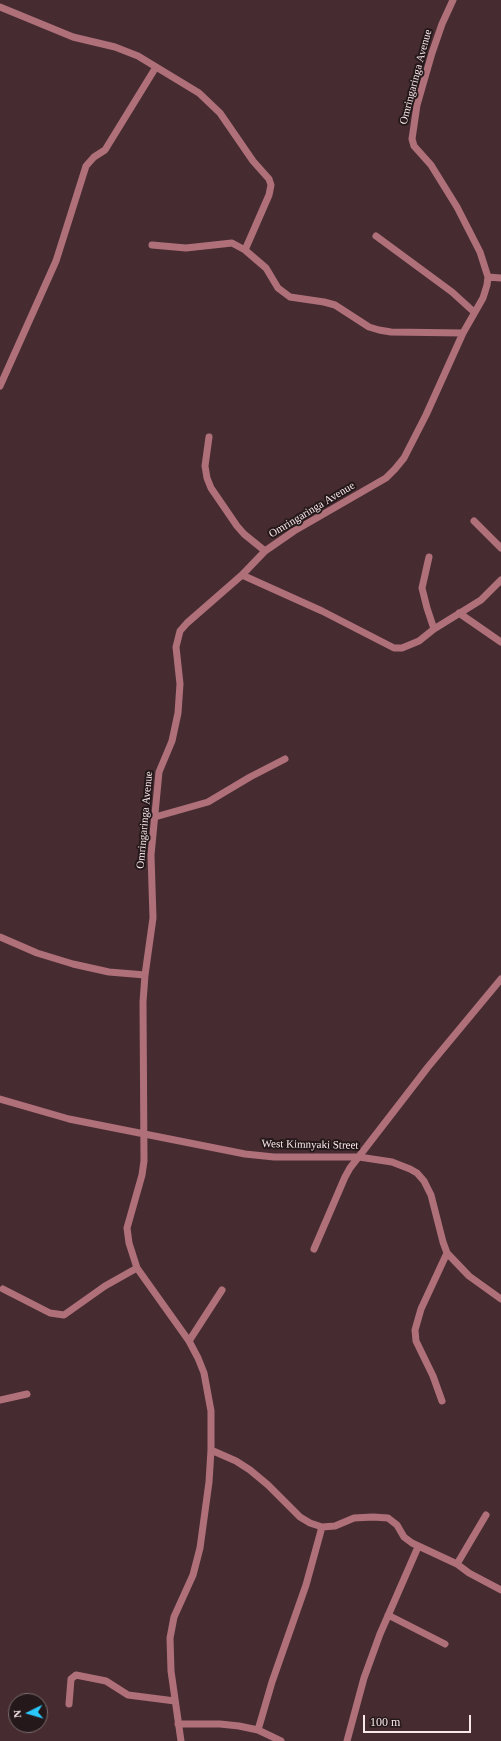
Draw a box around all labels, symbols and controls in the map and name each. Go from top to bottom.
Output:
street label: Omringaringa Avenue [397,28,435,126]
street label: Omringaringa Avenue [267,479,357,541]
street label: Omringaringa Avenue [134,771,156,869]
street label: West Kimnyaki Street [261,1138,359,1152]
north arrow [8,1693,48,1733]
scale bar [365,1707,473,1733]
text: N [11,1709,23,1718]
text: 100 m [370,1715,400,1729]

